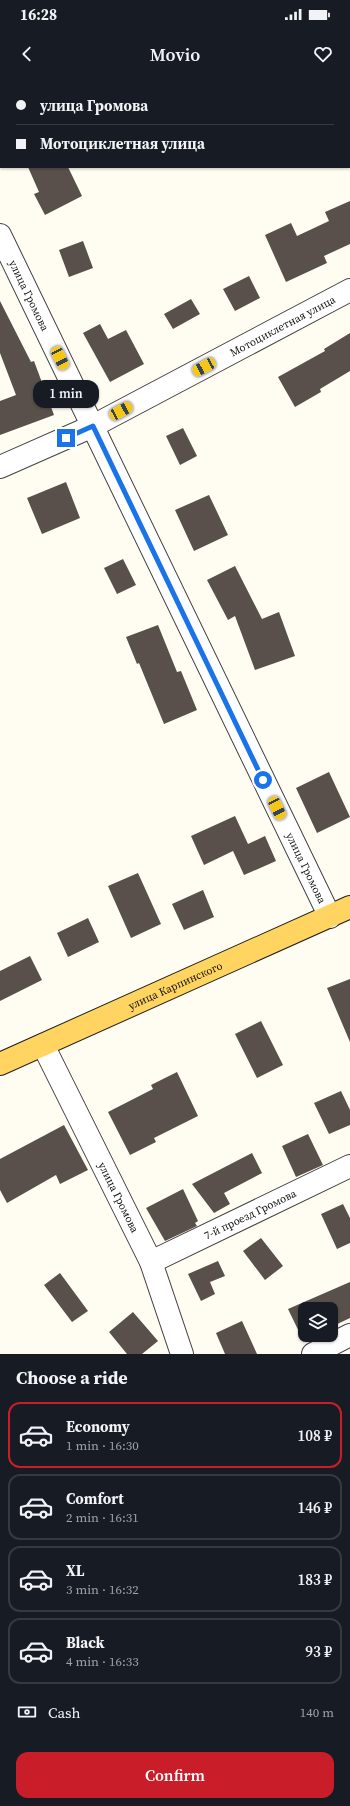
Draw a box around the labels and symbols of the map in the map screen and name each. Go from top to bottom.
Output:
street label: улица Громова [5,258,52,334]
street label: Мотоциклетная улица [227,292,338,360]
car [49,345,71,371]
car [191,356,217,378]
callout: 1 min [33,380,99,408]
car [108,400,134,422]
route end [57,429,75,447]
route start [254,771,272,789]
car [266,795,288,821]
street label: улица Громова [282,830,329,906]
street label: улица Карпинского [126,958,225,1014]
street label: улица Громова [94,1160,142,1236]
street label: 7-й проезд Громова [202,1186,299,1243]

